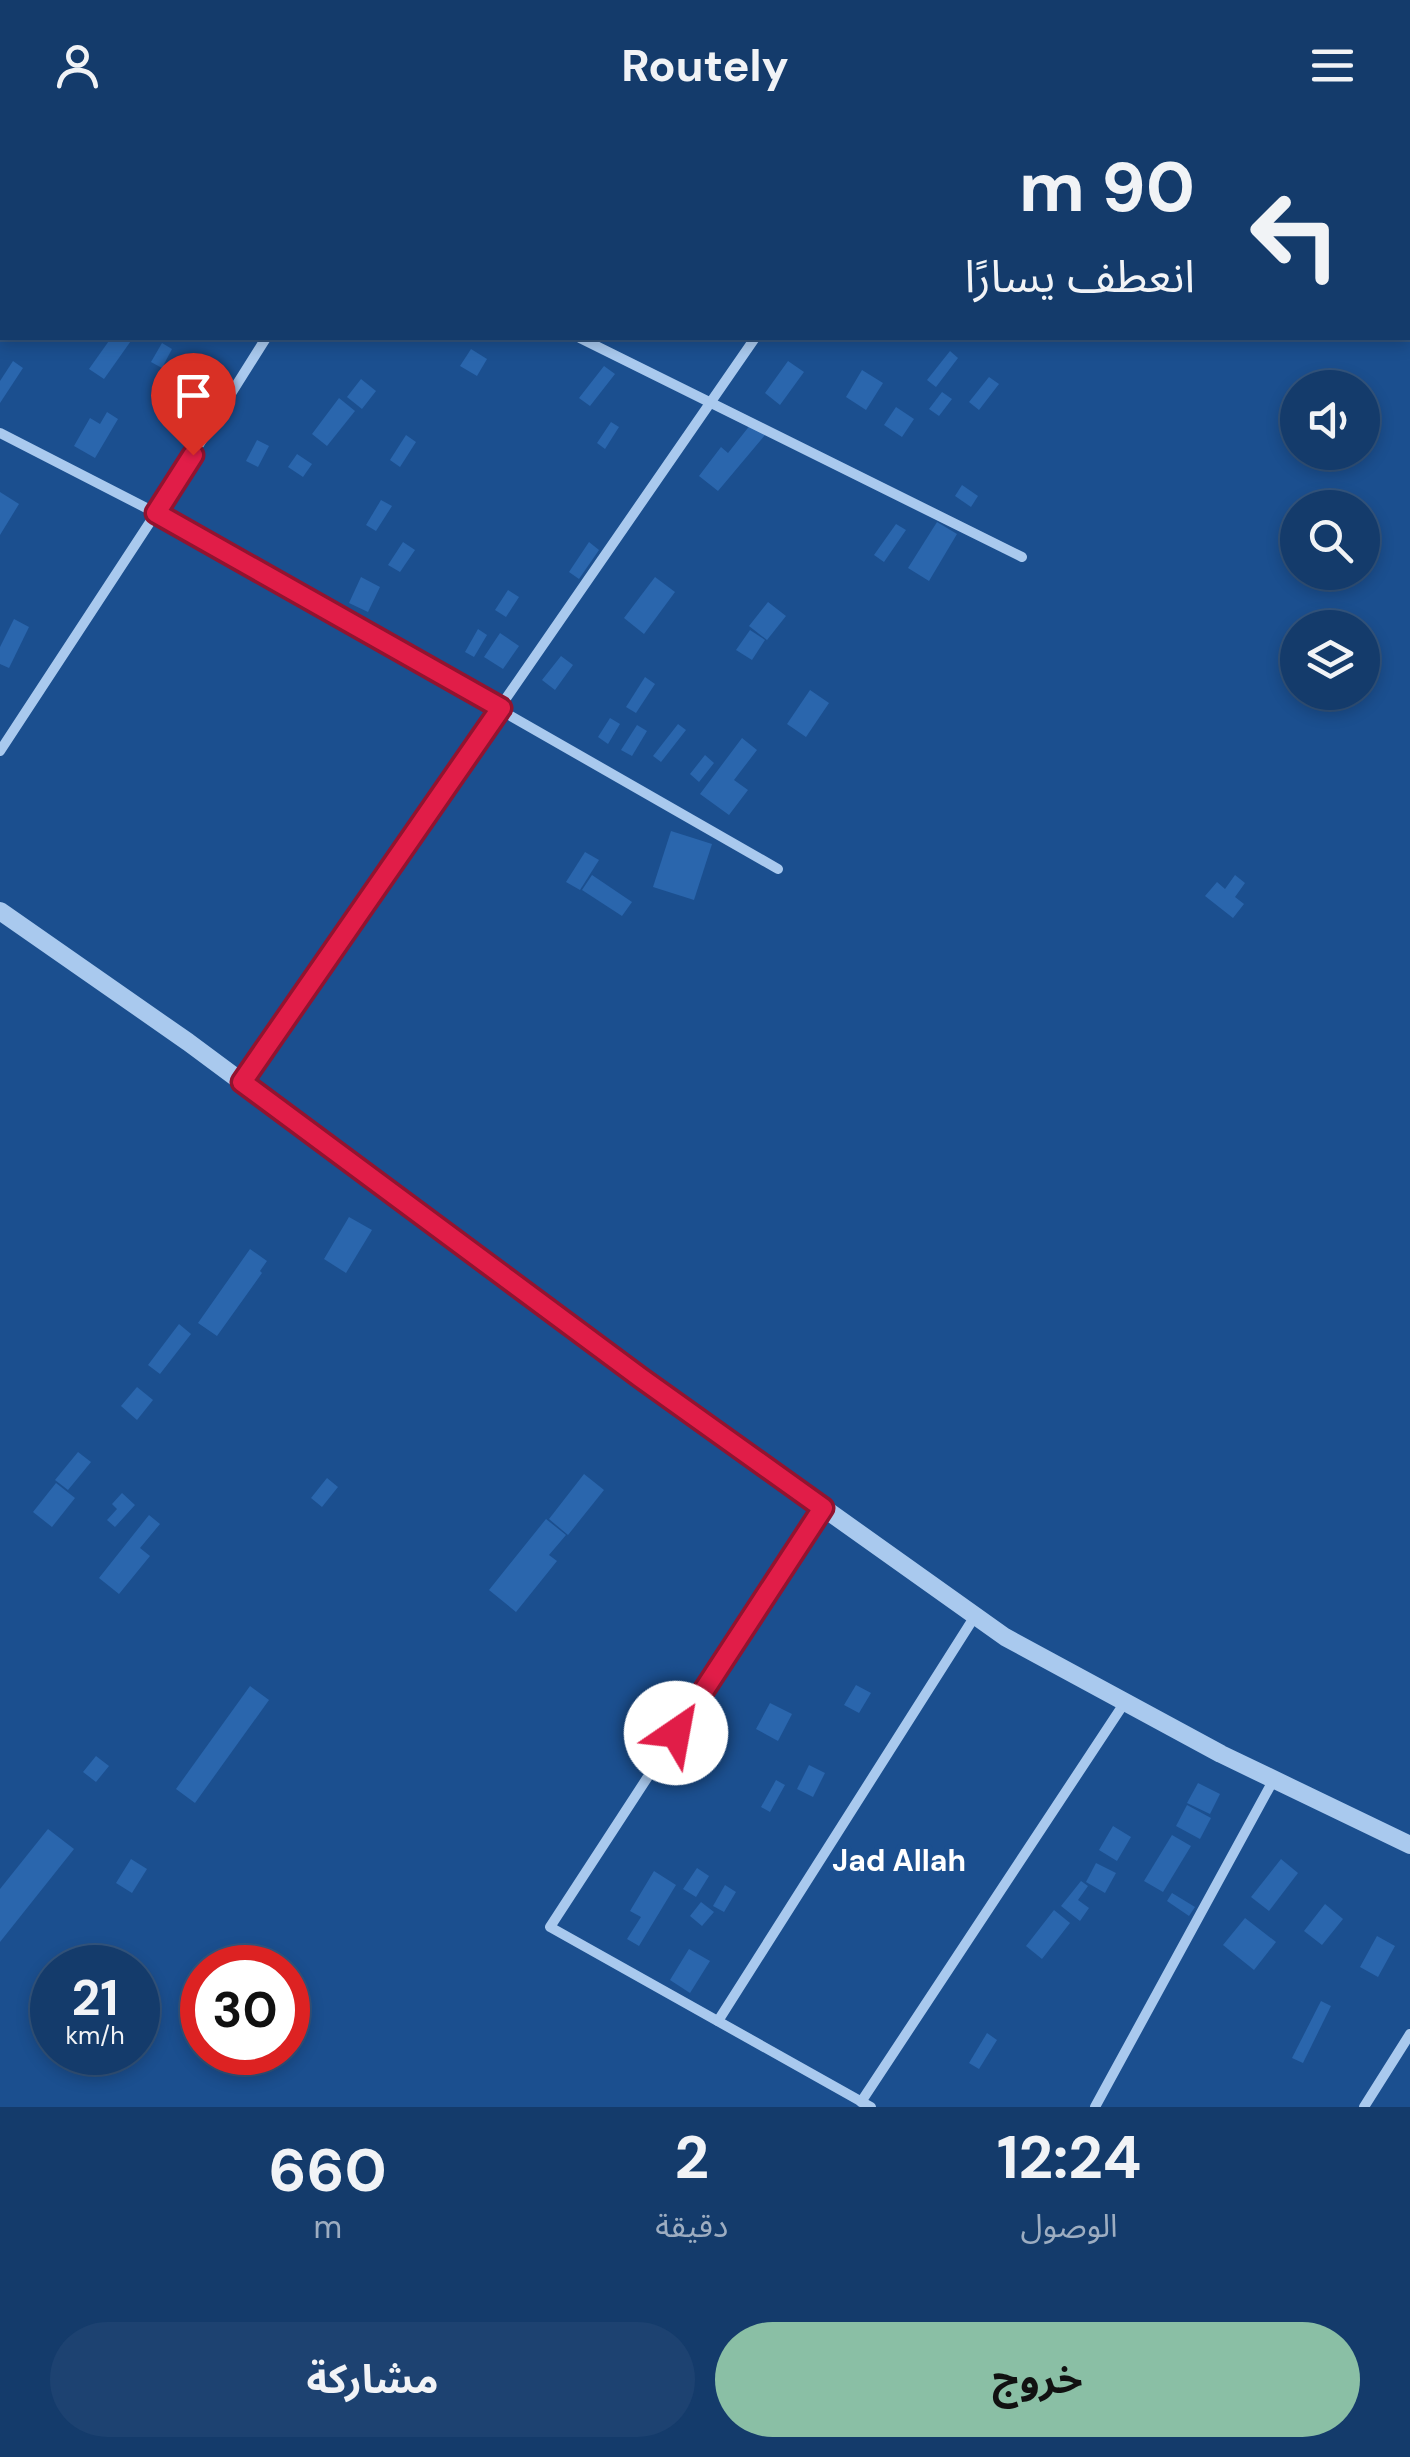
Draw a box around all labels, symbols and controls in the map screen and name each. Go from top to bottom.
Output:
text: Routely [621,36,789,95]
icon: person [50,38,105,93]
icon: menu [1305,38,1360,93]
text: 90 m [1019,142,1195,233]
icon: left [1230,170,1360,300]
text: انعطف يسارًا [965,247,1195,306]
pin [151,353,236,456]
icon: arrive [166,368,221,423]
map controls [1280,370,1380,710]
button: sound [1280,370,1380,470]
button: search [1280,490,1380,590]
button: layers [1280,610,1380,710]
position arrow [624,1681,728,1785]
district label: Jad Allah [832,1841,966,1880]
speed limit sign: 30 [180,1945,310,2075]
text: 21 [71,1965,119,2031]
text: km/h [65,2019,125,2052]
text: 2 [674,2118,709,2197]
text: 12:24 [997,2118,1142,2197]
text: 660 [269,2131,387,2210]
text: دقيقة [655,2205,728,2247]
text: الوصول [1020,2205,1118,2247]
text: m [313,2206,342,2248]
button: مشاركة [50,2322,695,2437]
button: خروج [715,2322,1360,2437]

